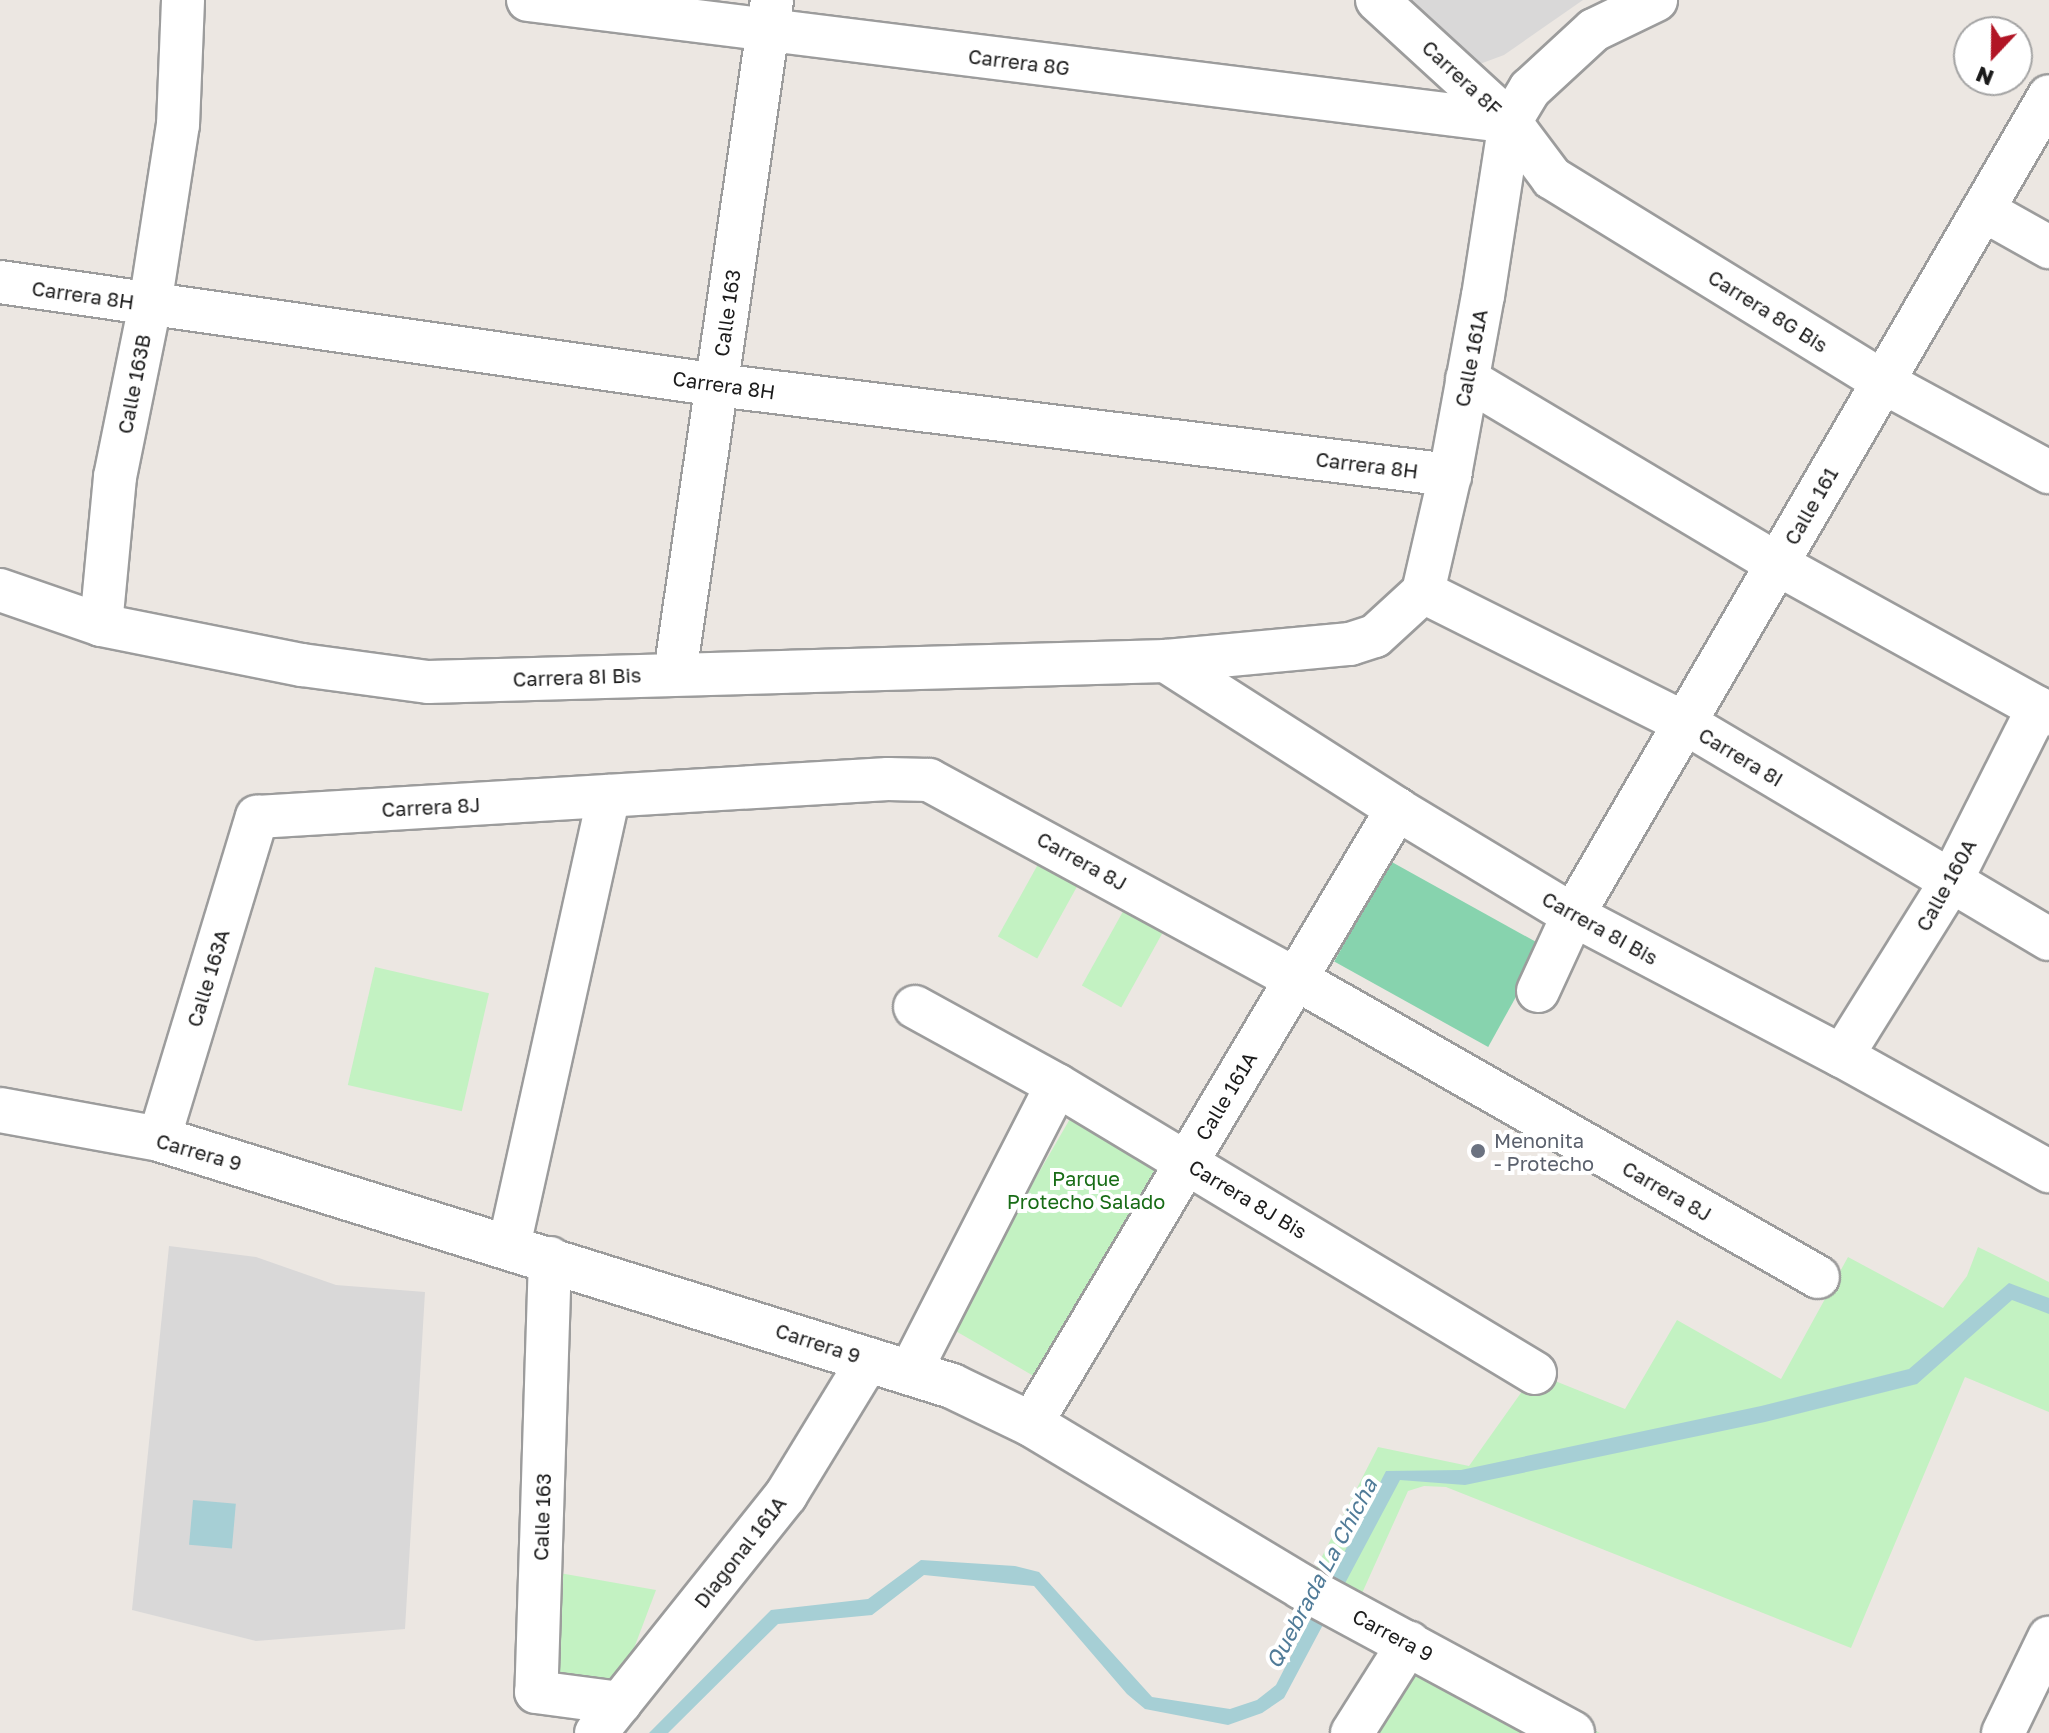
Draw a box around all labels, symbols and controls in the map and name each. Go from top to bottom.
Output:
north arrow [1953,16,2033,96]
street label: Carrera 8F [1417,35,1507,121]
street label: Carrera 8G [967,44,1071,80]
text: N [1972,61,1997,93]
street label: Carrera 8G Bis [1704,265,1832,357]
street label: Calle 163 [709,268,745,358]
street label: Carrera 8H [30,276,136,314]
street label: Calle 161A [1450,307,1492,409]
street label: Calle 163B [113,332,155,436]
street label: Carrera 8H [671,366,777,404]
street label: Carrera 8H [1314,447,1420,483]
street label: Calle 161 [1779,463,1843,549]
street label: Carrera 8I Bis [512,663,642,691]
street label: Carrera 8I [1694,722,1788,792]
street label: Carrera 8J [381,792,481,822]
street label: Carrera 8J [1033,826,1131,896]
street label: Calle 160A [1911,835,1981,935]
street label: Carrera 8I Bis [1538,886,1662,970]
street label: Calle 163A [182,926,234,1030]
street label: Calle 161A [1190,1047,1262,1145]
street label: Carrera 9 [153,1128,245,1176]
place label: Menonita - Protecho [1494,1128,1594,1175]
marker: Menonita - Protecho [1469,1142,1487,1160]
street label: Carrera 8J Bis [1185,1154,1311,1244]
street label: Carrera 8J [1618,1156,1716,1226]
park label: Parque Protecho Salado [1007,1166,1165,1213]
street label: Carrera 9 [772,1318,864,1368]
street label: Calle 163 [528,1473,556,1561]
water label: Quebrada La Chicha [1260,1474,1382,1672]
street label: Diagonal 161A [689,1491,791,1613]
street label: Carrera 9 [1349,1604,1437,1666]

